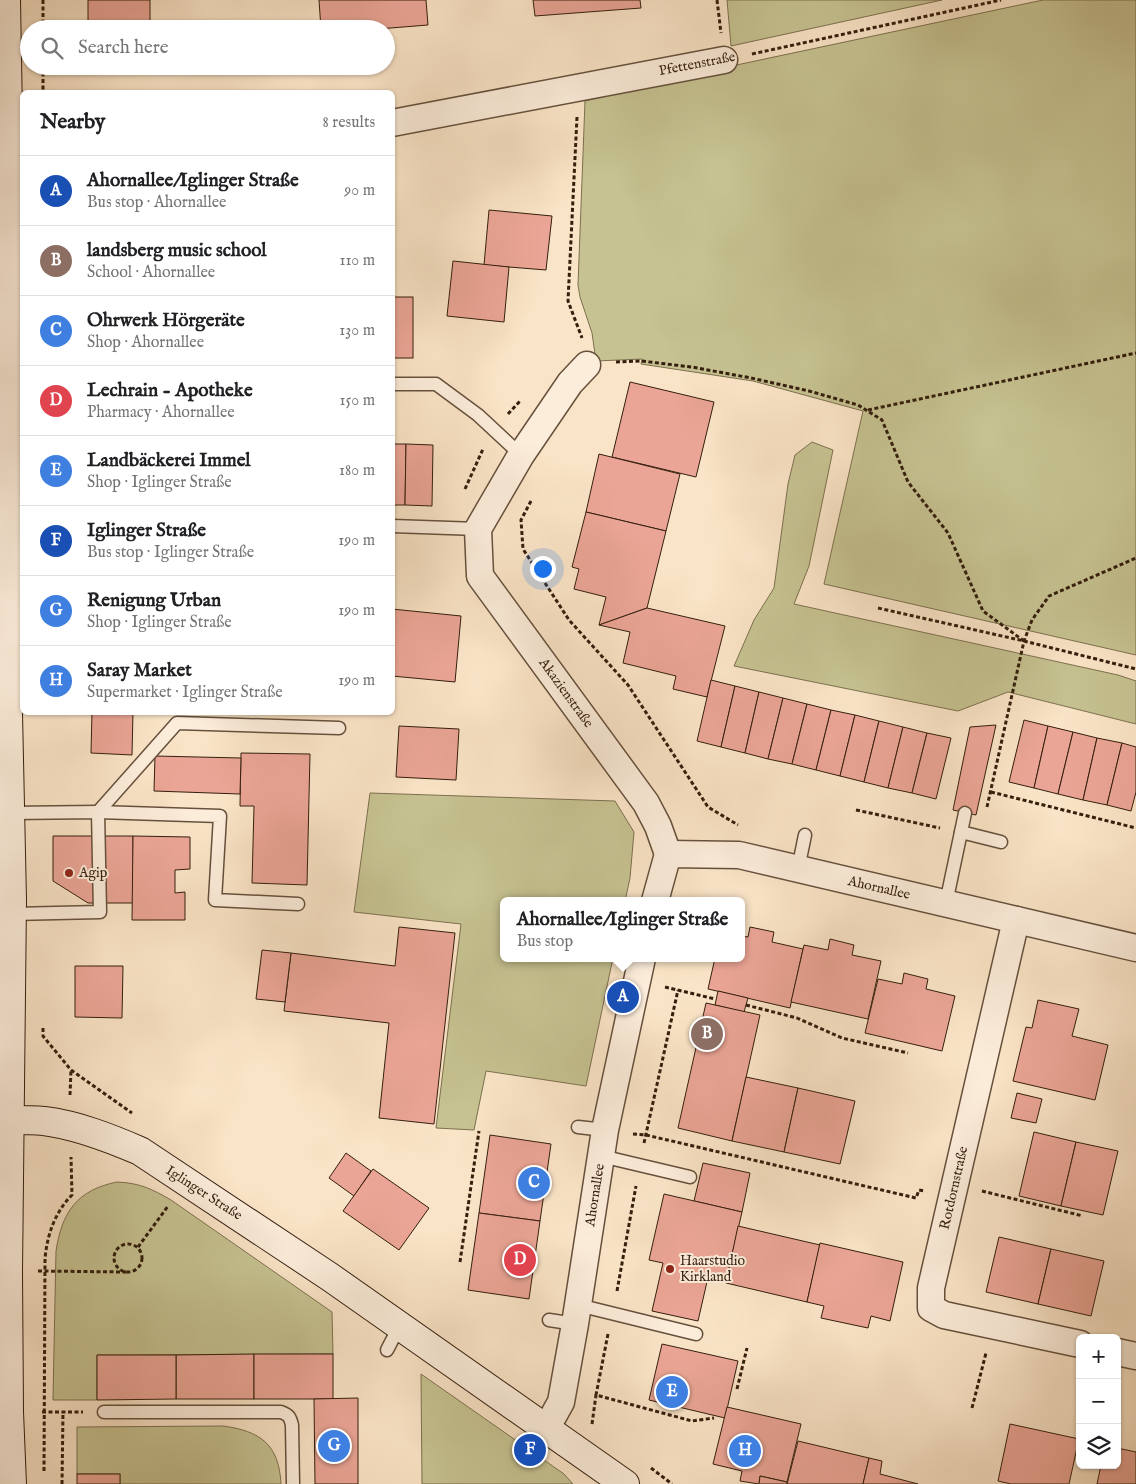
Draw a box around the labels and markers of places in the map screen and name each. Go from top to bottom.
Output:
place label: Agip [78,864,108,882]
marker: Agip [63,867,75,879]
pin: A [607,978,639,1016]
pin: B [691,1015,723,1053]
pin: C [518,1164,550,1202]
pin: D [504,1241,536,1279]
place label: Haarstudio Kirkland [680,1252,745,1286]
marker: Haarstudio Kirkland [664,1263,676,1275]
pin: E [656,1373,688,1411]
pin: G [318,1427,350,1465]
pin: F [514,1431,546,1469]
pin: H [729,1432,761,1470]

